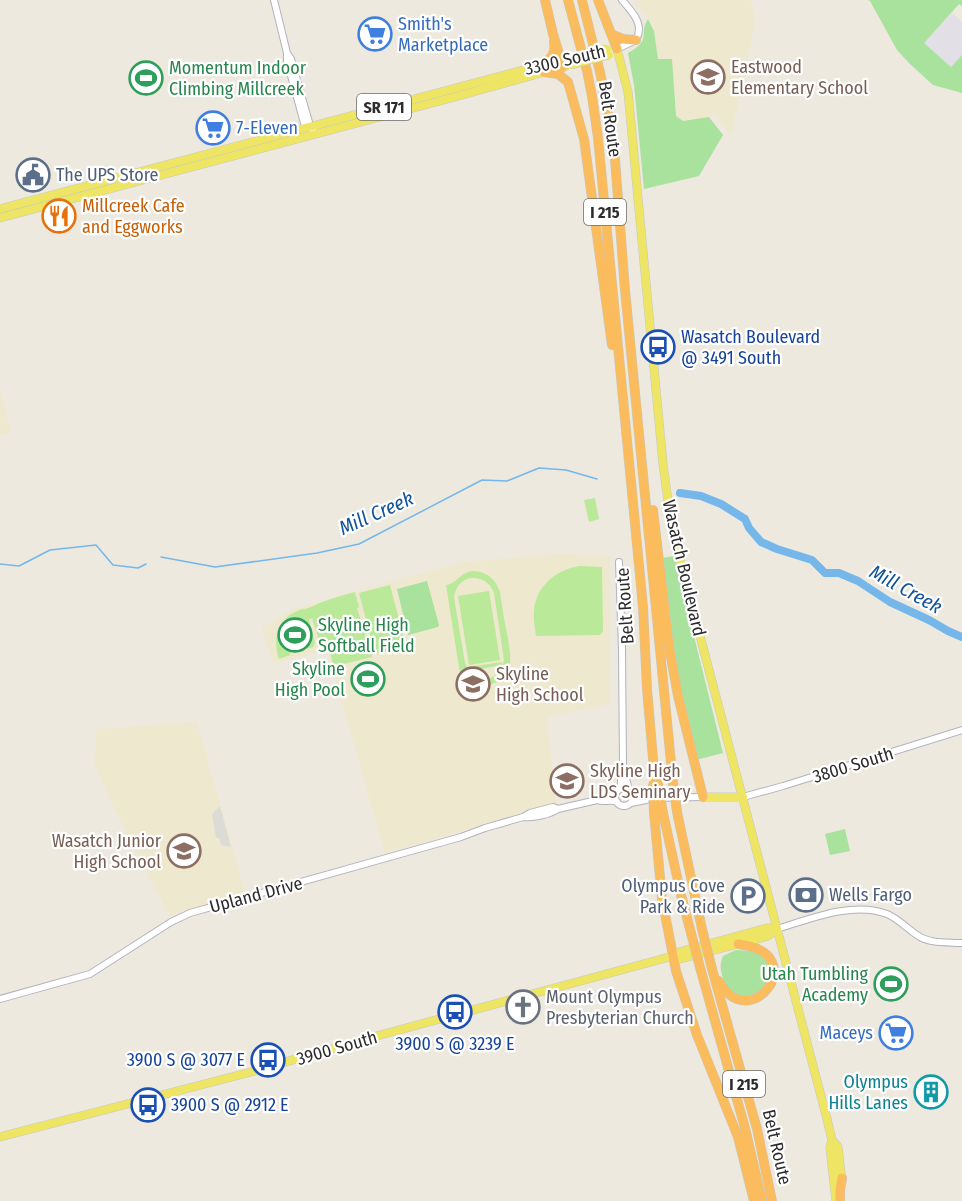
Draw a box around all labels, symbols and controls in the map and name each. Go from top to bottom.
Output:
place label: Smith's Marketplace [398,13,488,56]
supermarket icon: Smith's Marketplace [357,16,393,52]
street label: 3300 South [522,40,608,80]
place label: Eastwood Elementary School [731,56,868,99]
place label: Momentum Indoor Climbing Millcreek [169,57,307,100]
school or university icon: Eastwood Elementary School [690,59,726,95]
sports icon: Momentum Indoor Climbing Millcreek [128,60,164,96]
street label: Belt Route [594,80,626,159]
road number: SR 171 [357,94,411,120]
supermarket icon: 7-Eleven [195,110,231,146]
place label: 7-Eleven [236,117,298,139]
public building icon: The UPS Store [15,157,51,193]
place label: The UPS Store [56,164,159,186]
place label: Millcreek Cafe and Eggworks [82,195,185,238]
restaurant icon: Millcreek Cafe and Eggworks [41,198,77,234]
road number: I 215 [584,199,626,225]
place label: Wasatch Boulevard @ 3491 South [681,326,820,369]
bus stop icon: Wasatch Boulevard @ 3491 South [640,329,676,365]
water label: Mill Creek [335,486,417,540]
street label: Wasatch Boulevard [658,498,710,638]
water label: Mill Creek [866,559,947,619]
street label: Belt Route [611,567,639,645]
place label: Skyline High Softball Field [318,614,415,657]
sports icon: Skyline High Softball Field [277,617,313,653]
place label: Skyline High Pool [275,658,345,701]
sports icon: Skyline High Pool [350,661,386,697]
place label: Skyline High School [496,663,584,706]
school or university icon: Skyline High School [455,666,491,702]
street label: 3800 South [810,742,896,788]
place label: Skyline High LDS Seminary [590,760,690,803]
school or university icon: Skyline High LDS Seminary [549,763,585,799]
place label: Wasatch Junior High School [52,830,162,873]
school or university icon: Wasatch Junior High School [166,833,202,869]
street label: Upland Drive [207,872,305,918]
place label: Olympus Cove Park & Ride [621,875,725,918]
bank icon: Wells Fargo [788,877,824,913]
parking icon: Olympus Cove Park & Ride [730,878,766,914]
place label: Wells Fargo [829,884,912,906]
place label: Utah Tumbling Academy [761,963,869,1006]
sports icon: Utah Tumbling Academy [873,966,909,1002]
place label: Mount Olympus Presbyterian Church [546,986,694,1029]
church icon: Mount Olympus Presbyterian Church [505,989,541,1025]
bus stop icon: 3900 S @ 3239 E [437,994,473,1030]
supermarket icon: Maceys [878,1015,914,1051]
place label: Maceys [820,1022,873,1044]
street label: 3900 South [294,1026,380,1070]
place label: 3900 S @ 3239 E [396,1033,514,1055]
bus stop icon: 3900 S @ 3077 E [250,1042,286,1078]
place label: 3900 S @ 3077 E [127,1049,245,1071]
road number: I 215 [723,1071,765,1097]
place label: Olympus Hills Lanes [828,1071,908,1114]
building icon: Olympus Hills Lanes [913,1074,949,1110]
bus stop icon: 3900 S @ 2912 E [130,1087,166,1123]
place label: 3900 S @ 2912 E [171,1094,289,1116]
street label: Belt Route [758,1107,796,1187]

